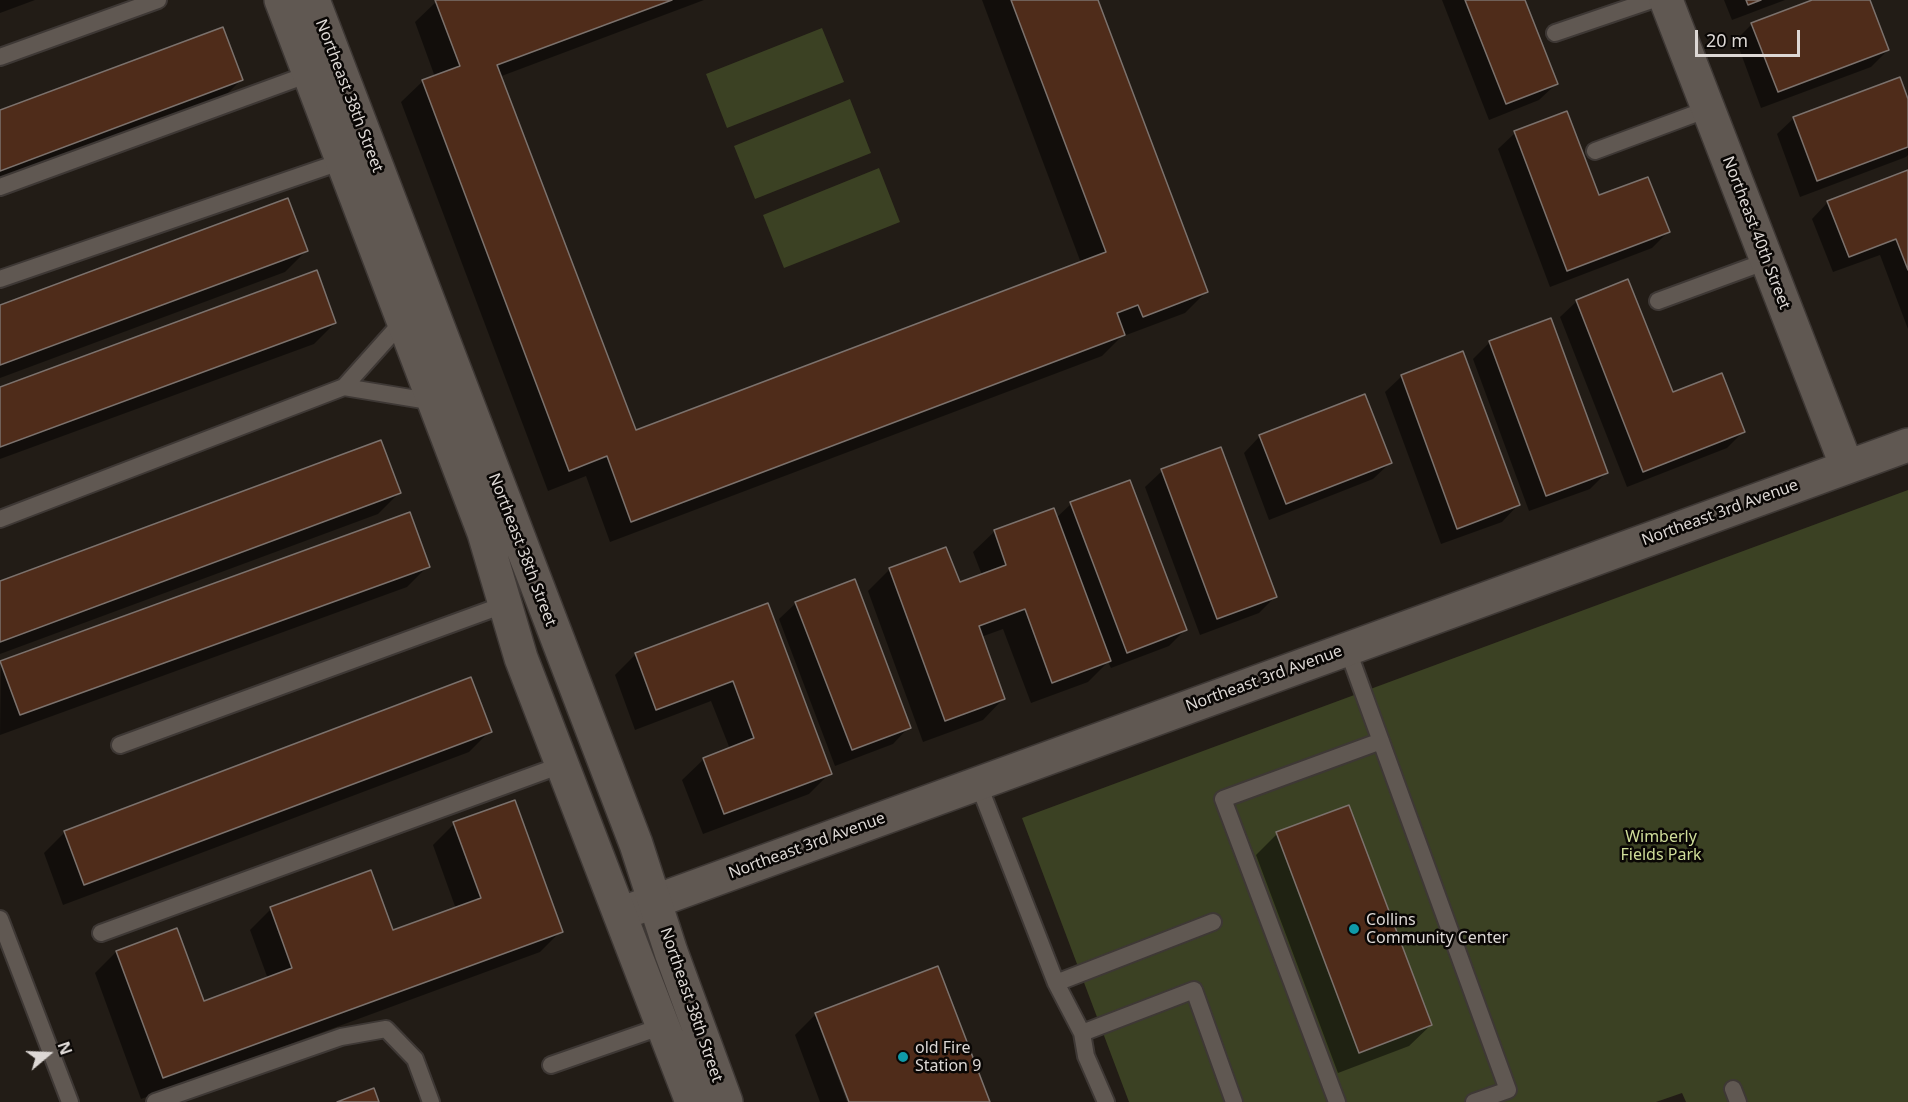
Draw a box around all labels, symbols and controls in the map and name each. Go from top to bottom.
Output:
street label: Northeast 38th Street [311,17,387,175]
scale bar [1698,18,1803,56]
text: 20 m [1706,28,1748,52]
street label: Northeast 40th Street [1718,154,1794,312]
street label: Northeast 38th Street [484,471,560,629]
street label: Northeast 3rd Avenue [1639,476,1801,550]
street label: Northeast 3rd Avenue [1183,642,1345,716]
street label: Northeast 3rd Avenue [726,809,888,883]
park label: Wimberly Fields Park [1620,827,1702,865]
place label: Collins Community Center [1366,910,1508,948]
marker: Collins Community Center [1347,922,1361,936]
street label: Northeast 38th Street [655,925,727,1085]
north arrow [18,1024,78,1084]
text: N [52,1038,78,1058]
place label: old Fire Station 9 [915,1038,981,1076]
marker: old Fire Station 9 [896,1050,910,1064]

